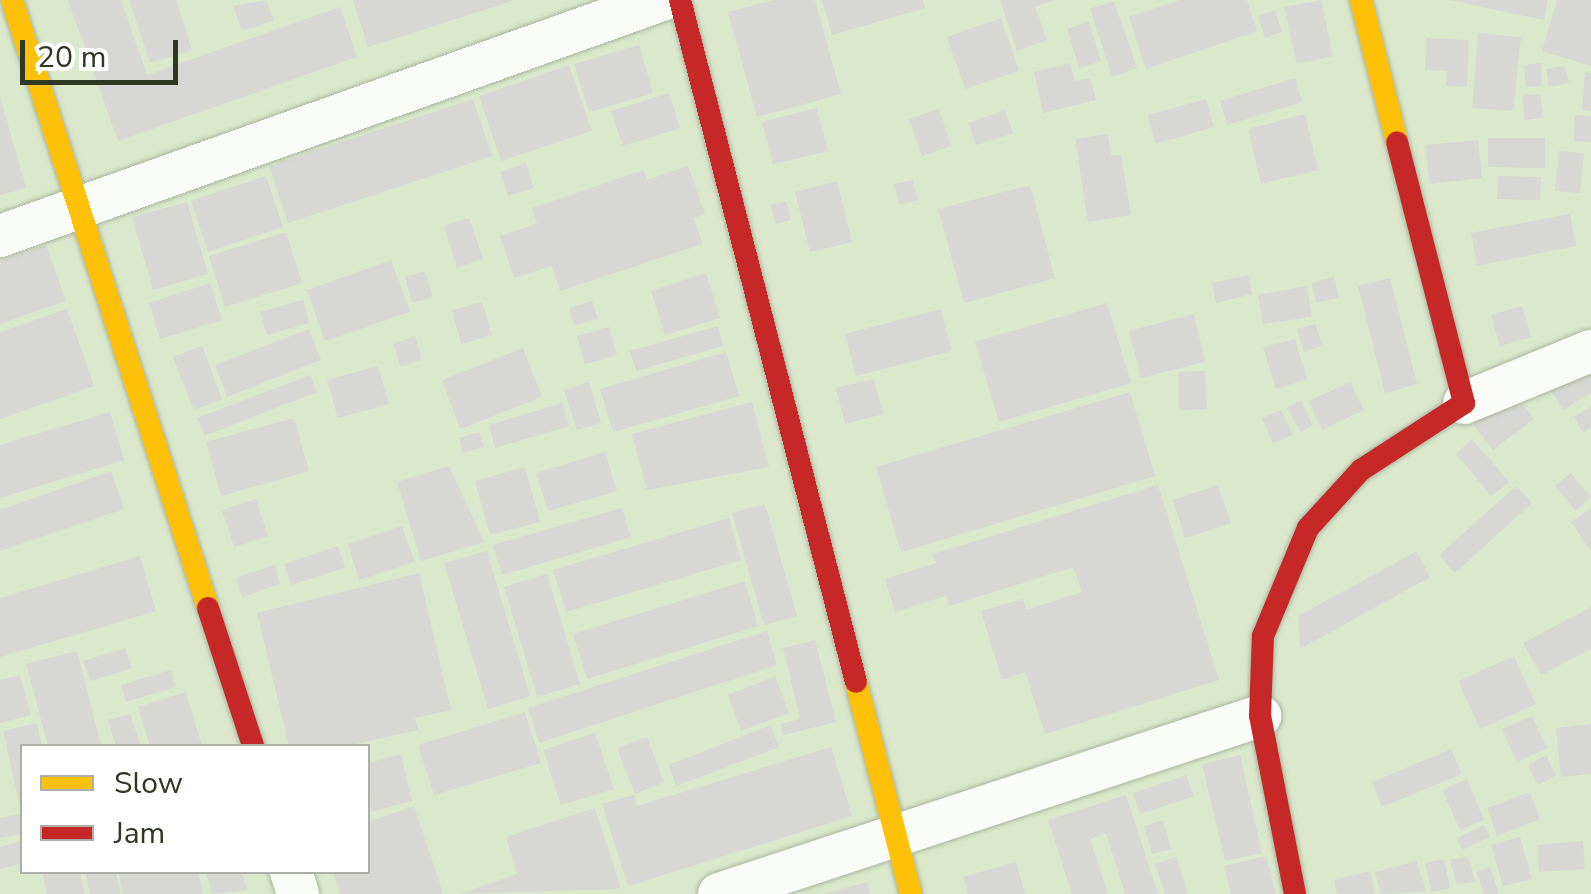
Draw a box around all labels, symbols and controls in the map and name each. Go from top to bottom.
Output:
scale bar [25,20,182,82]
text: 20 m [37,37,106,78]
legend [20,744,370,874]
text: Slow [114,763,183,804]
text: Jam [114,813,165,854]

